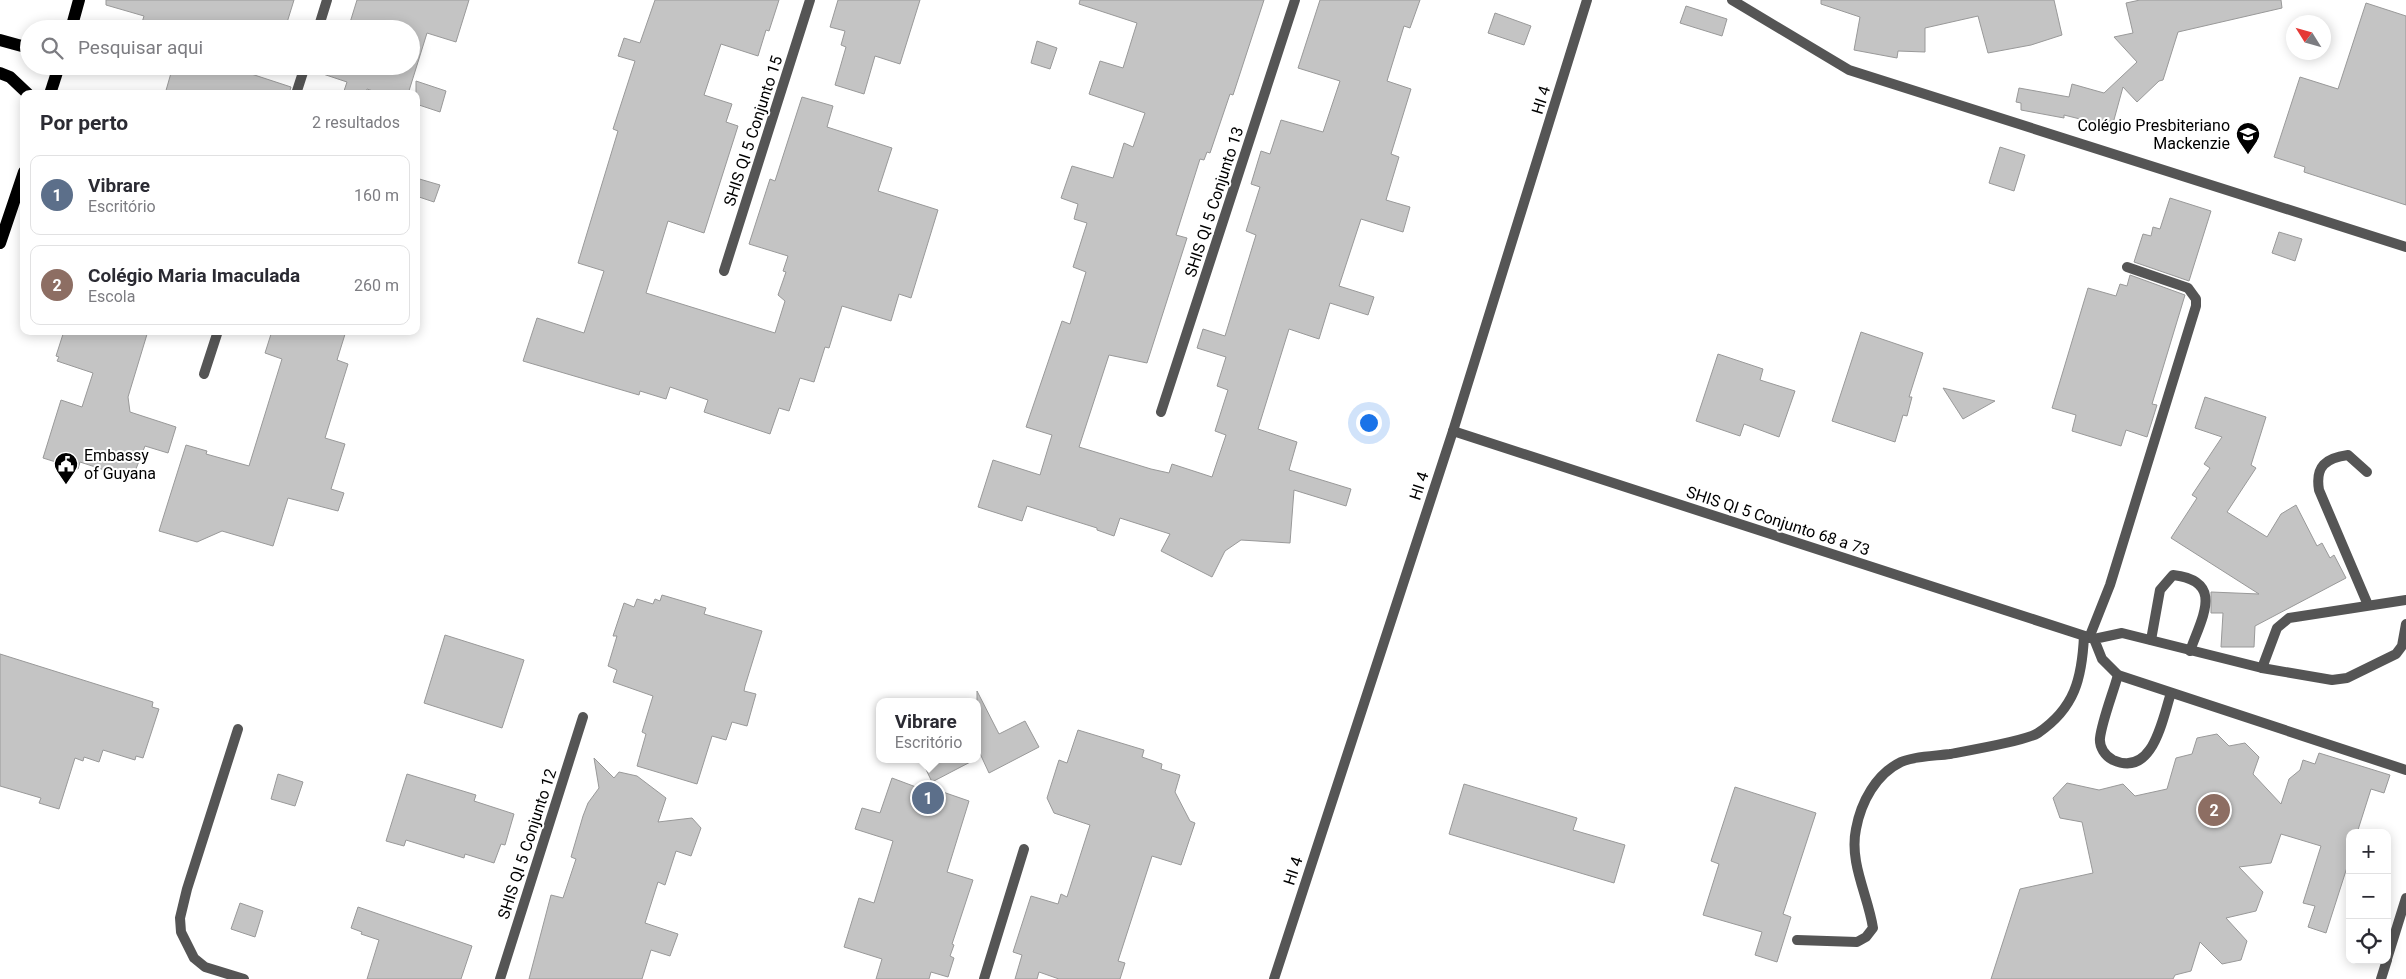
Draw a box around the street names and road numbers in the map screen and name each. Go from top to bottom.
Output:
street label: SHIS QI 5 Conjunto 15 [720,53,786,209]
street label: HI 4 [1528,83,1554,117]
street label: SHIS QI 5 Conjunto 13 [1181,124,1247,280]
street label: HI 4 [1406,469,1432,503]
street label: SHIS QI 5 Conjunto 68 a 73 [1684,482,1872,560]
street label: SHIS QI 5 Conjunto 12 [494,766,560,922]
street label: HI 4 [1280,854,1306,888]

